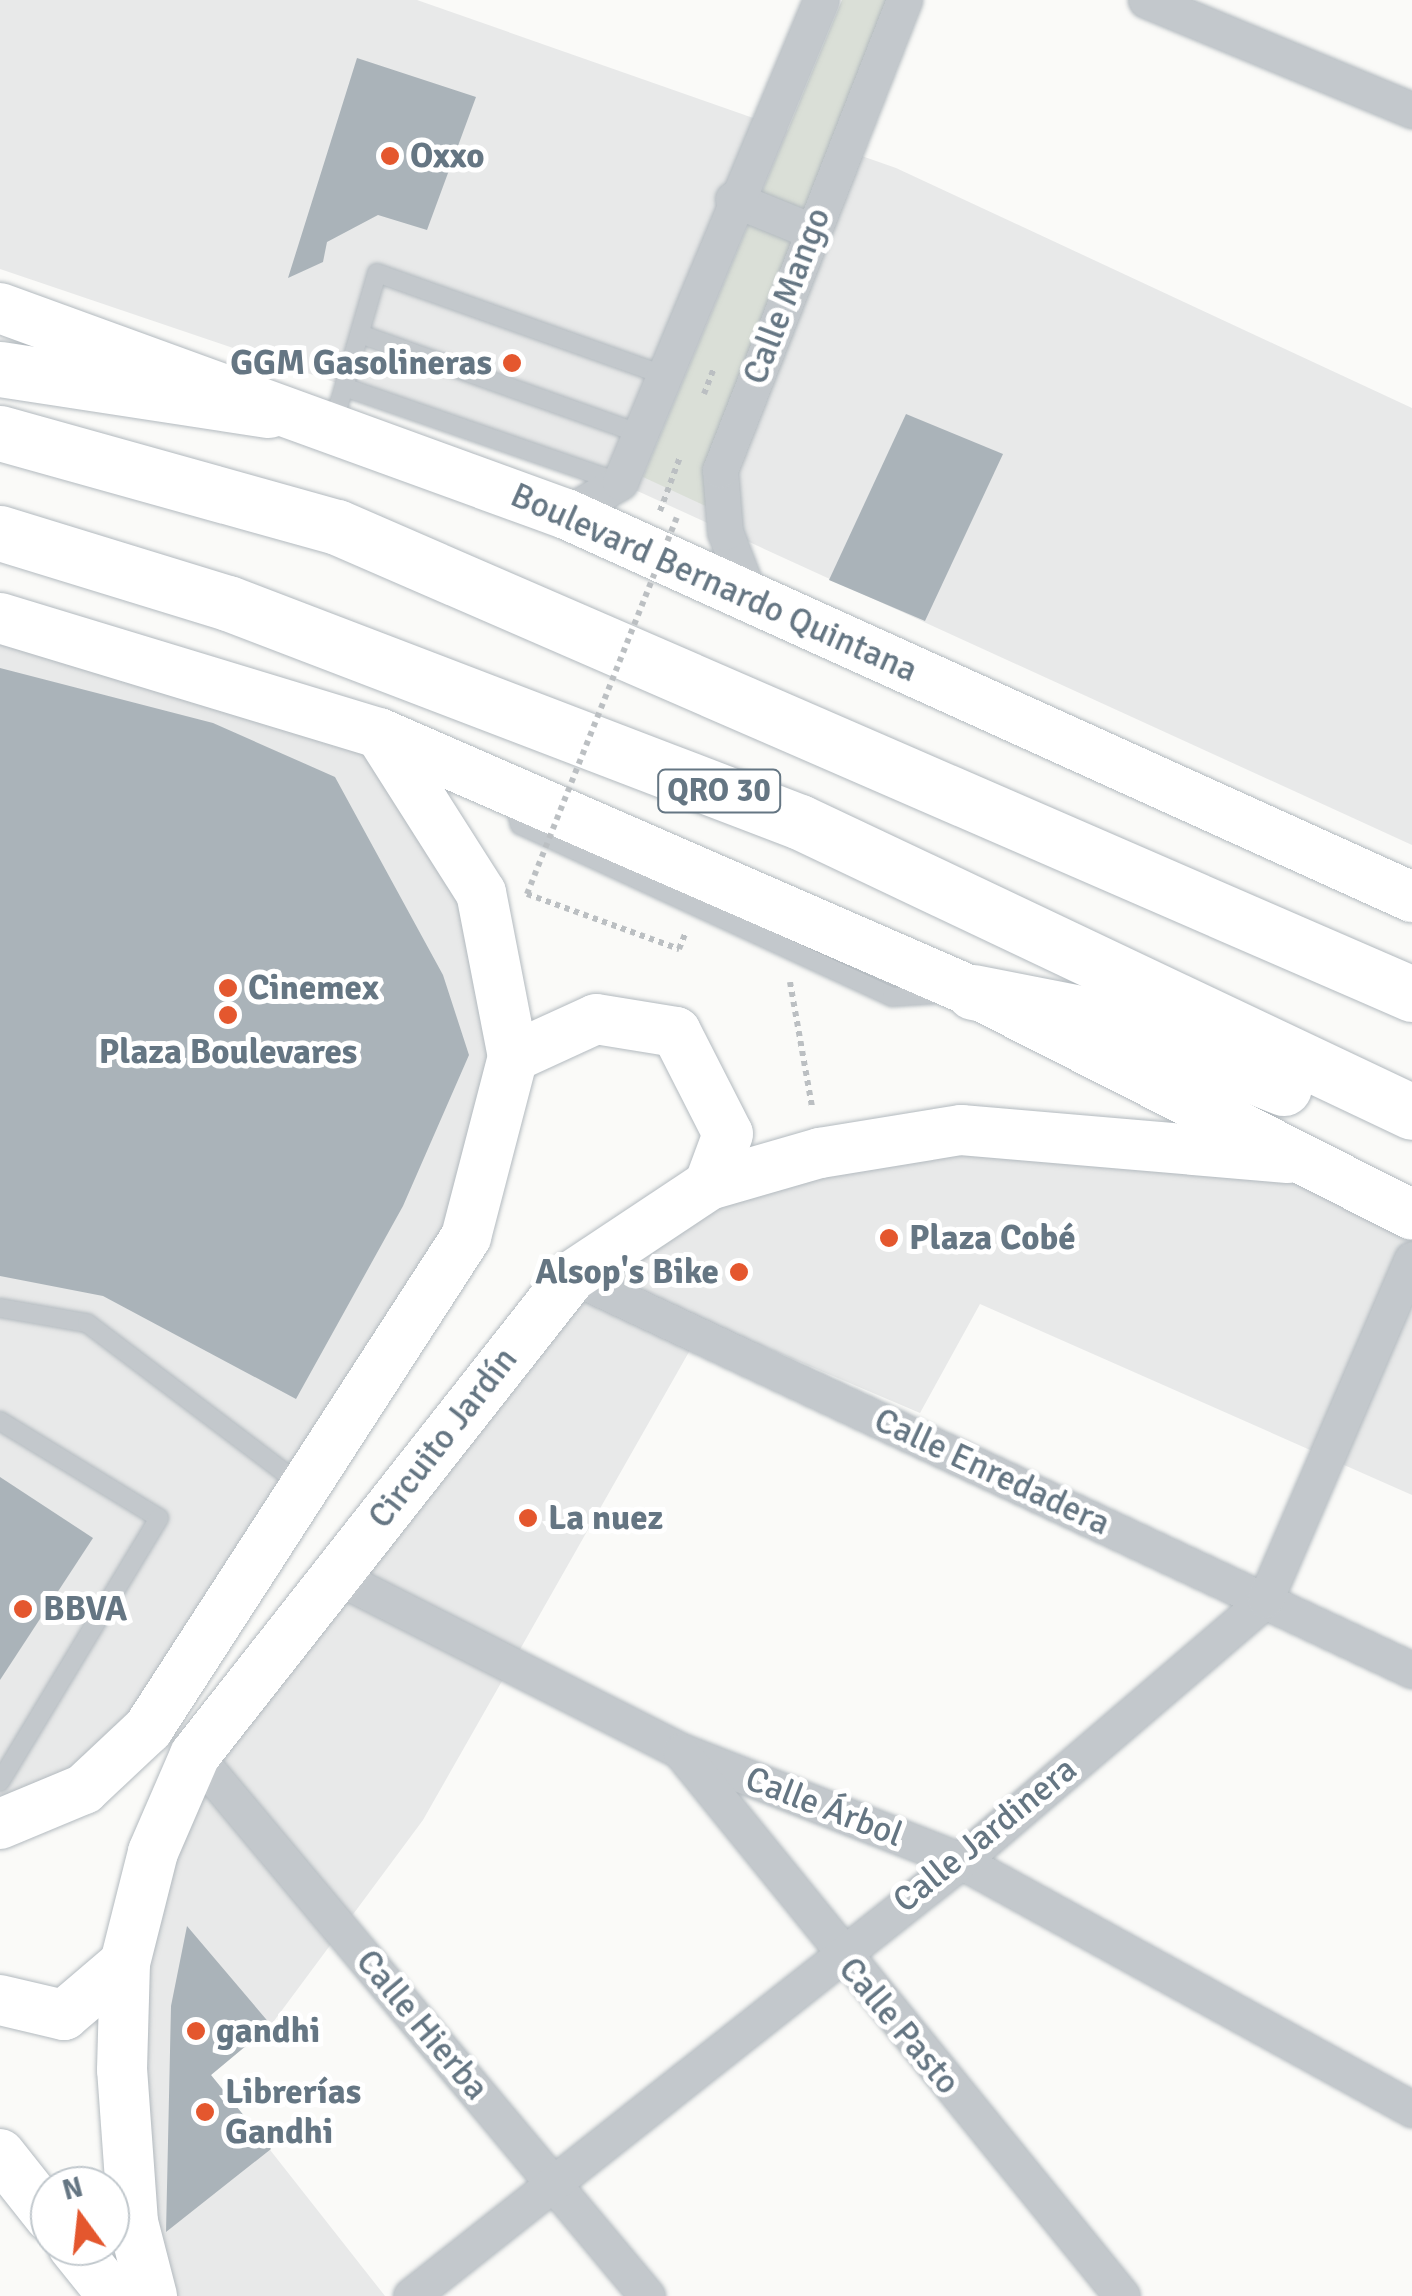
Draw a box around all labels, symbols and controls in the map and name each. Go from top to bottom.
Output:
place label: Oxxo [410,135,484,177]
marker: Oxxo [379,145,401,167]
street label: Calle Mango [734,202,840,390]
place label: GGM Gasolineras [230,342,492,384]
marker: GGM Gasolineras [501,352,523,374]
street label: Boulevard Bernardo Quintana [504,474,924,692]
road number: QRO 30 [656,764,782,818]
place label: Cinemex [248,967,379,1009]
marker: Cinemex [217,977,239,999]
marker: Plaza Boulevares [217,1004,239,1026]
place label: Plaza Boulevares [99,1031,357,1073]
place label: Plaza Cobé [909,1217,1076,1259]
marker: Plaza Cobé [878,1227,900,1249]
place label: Alsop's Bike [535,1251,719,1293]
marker: Alsop's Bike [728,1261,750,1283]
street label: Circuito Jardín [359,1339,527,1537]
street label: Calle Enredadera [868,1399,1116,1545]
place label: La nuez [548,1497,663,1539]
marker: La nuez [517,1507,539,1529]
place label: BBVA [43,1588,127,1630]
marker: BBVA [12,1598,34,1620]
street label: Calle Jardinera [885,1748,1085,1922]
street label: Calle Árbol [740,1758,908,1856]
street label: Calle Hierba [347,1941,497,2109]
street label: Calle Pasto [830,1949,968,2103]
place label: gandhi [216,2010,320,2052]
marker: gandhi [185,2020,207,2042]
place label: Librerías Gandhi [225,2071,361,2153]
marker: Librerías Gandhi [194,2101,216,2123]
north arrow [30,2166,130,2266]
text: N [59,2170,87,2208]

